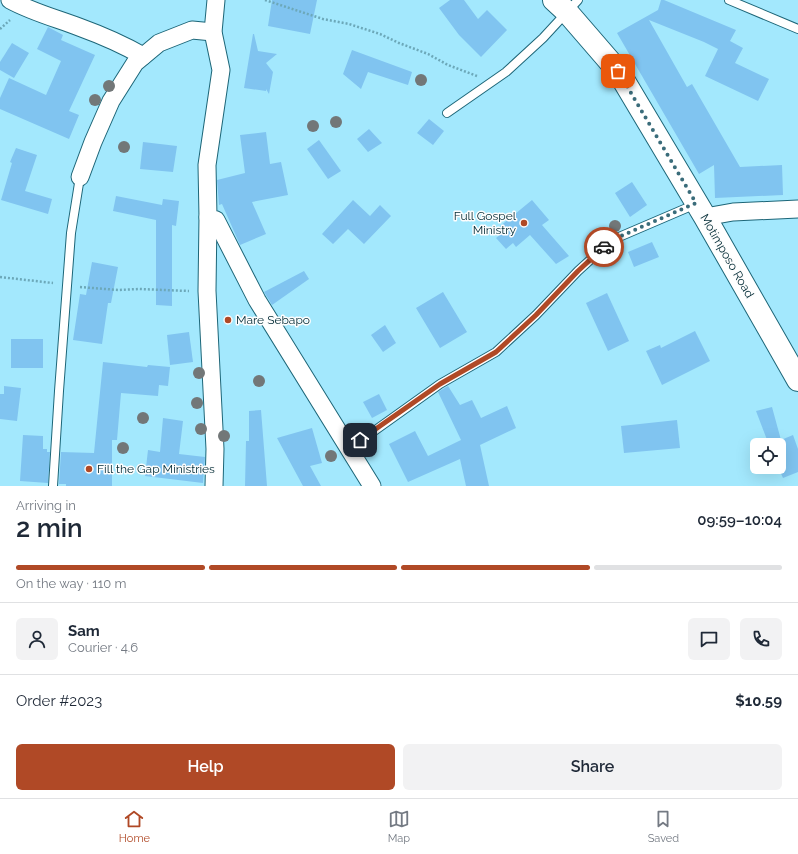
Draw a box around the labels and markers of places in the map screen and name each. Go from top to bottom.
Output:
pin [601,54,635,88]
place label: Full Gospel Ministry [454,209,517,237]
marker: Full Gospel Ministry [519,218,529,228]
place label: Mare Sebapo [236,313,310,327]
marker: Mare Sebapo [223,315,233,325]
pin [343,423,377,457]
place label: Fill the Gap Ministries [97,462,215,476]
marker: Fill the Gap Ministries [84,464,94,474]

